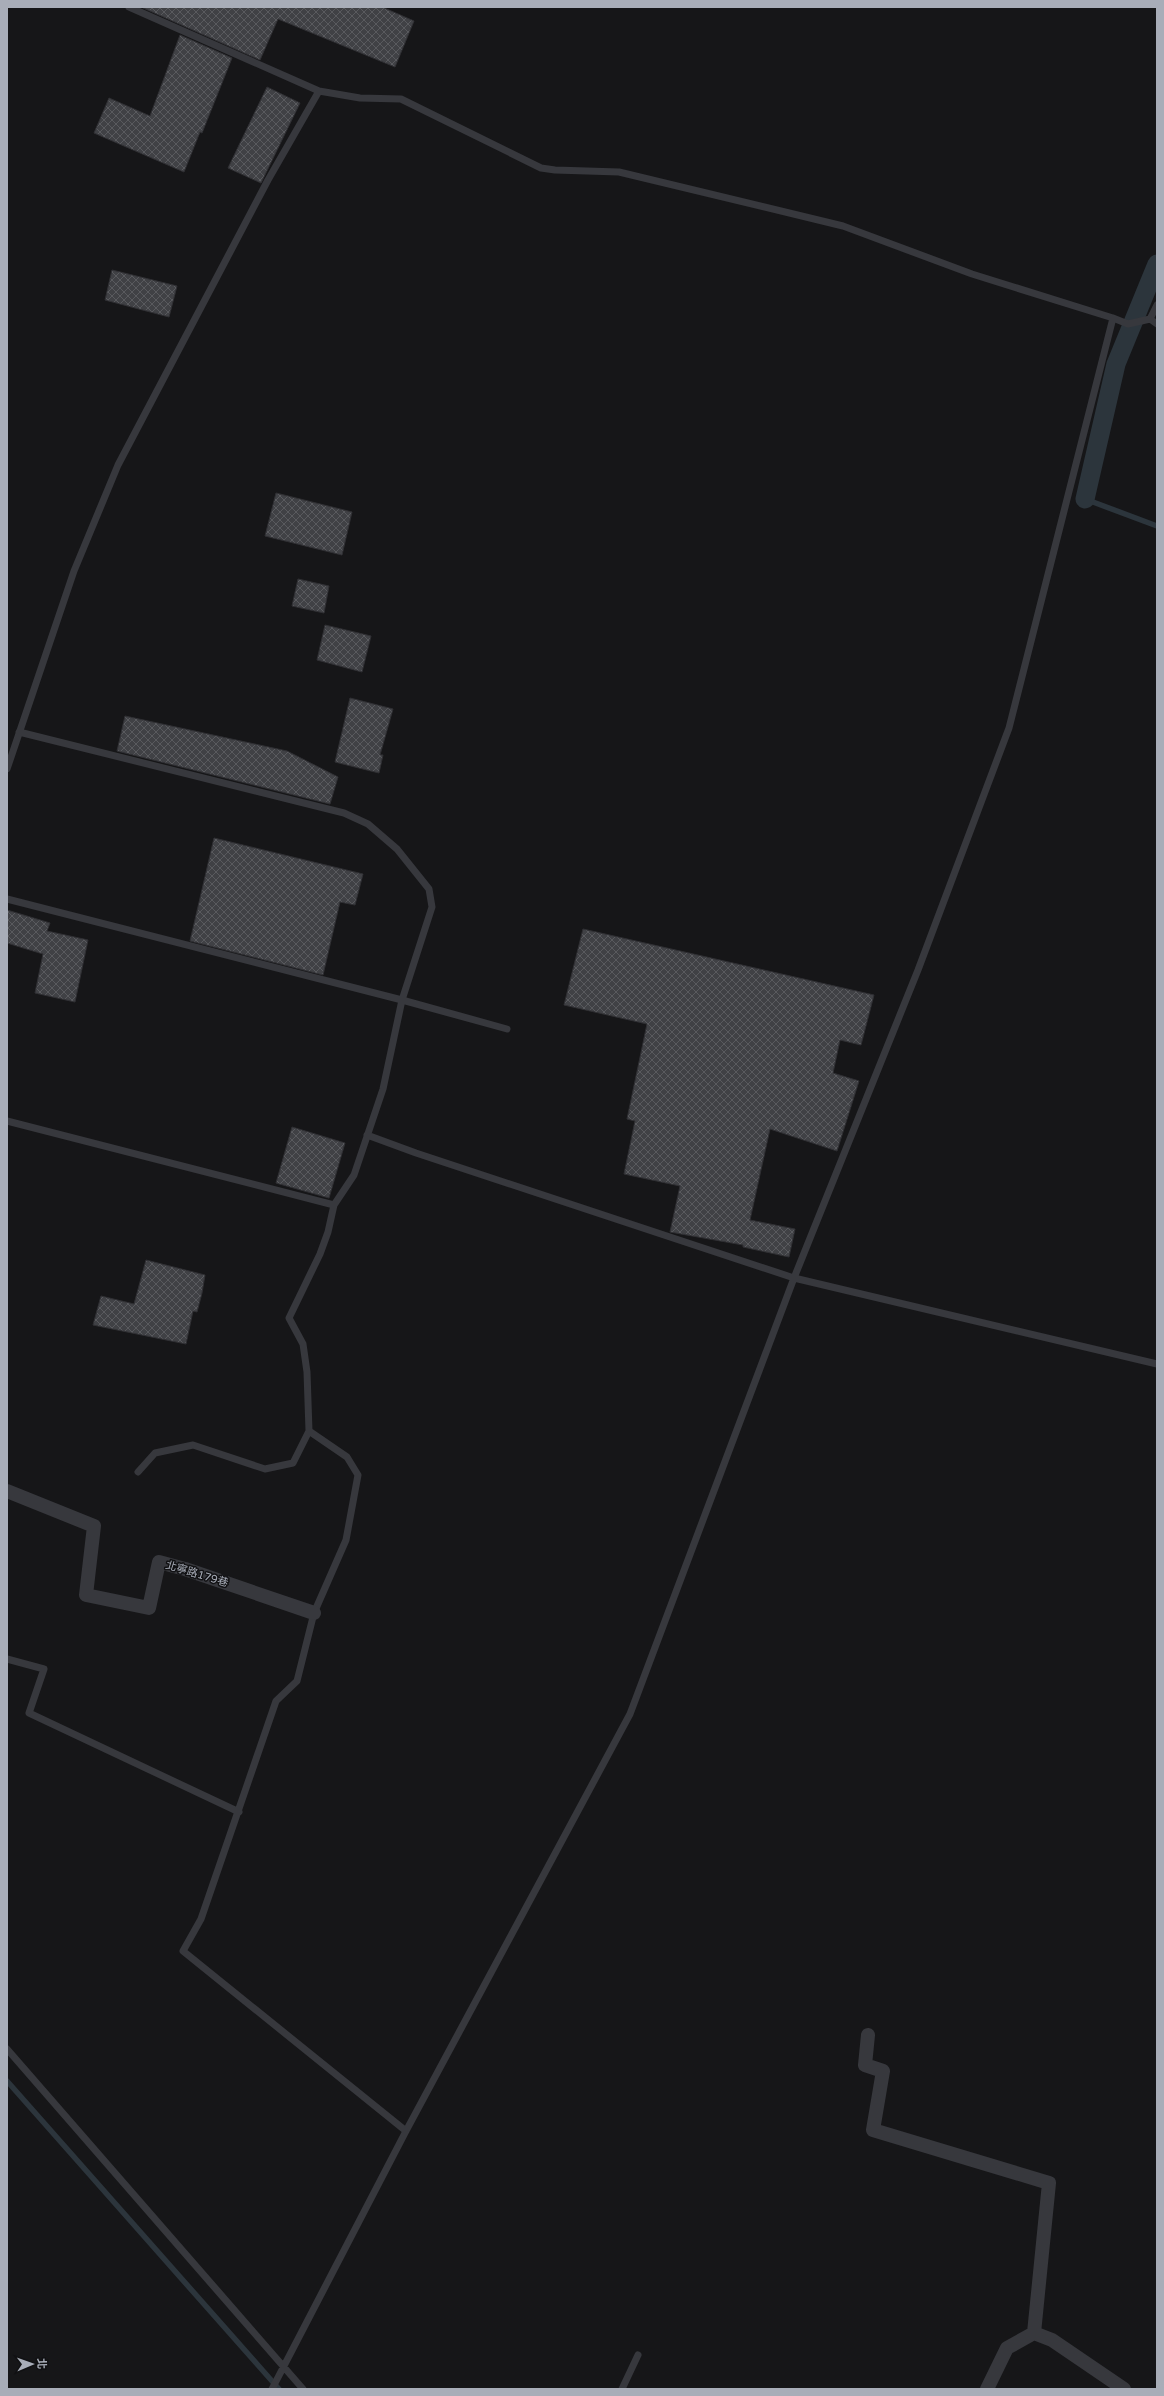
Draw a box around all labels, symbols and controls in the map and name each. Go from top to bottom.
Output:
street label: 北寧路179巷 [164,1558,230,1590]
north arrow [12,2344,52,2384]
text: 北 [35,2358,48,2369]

